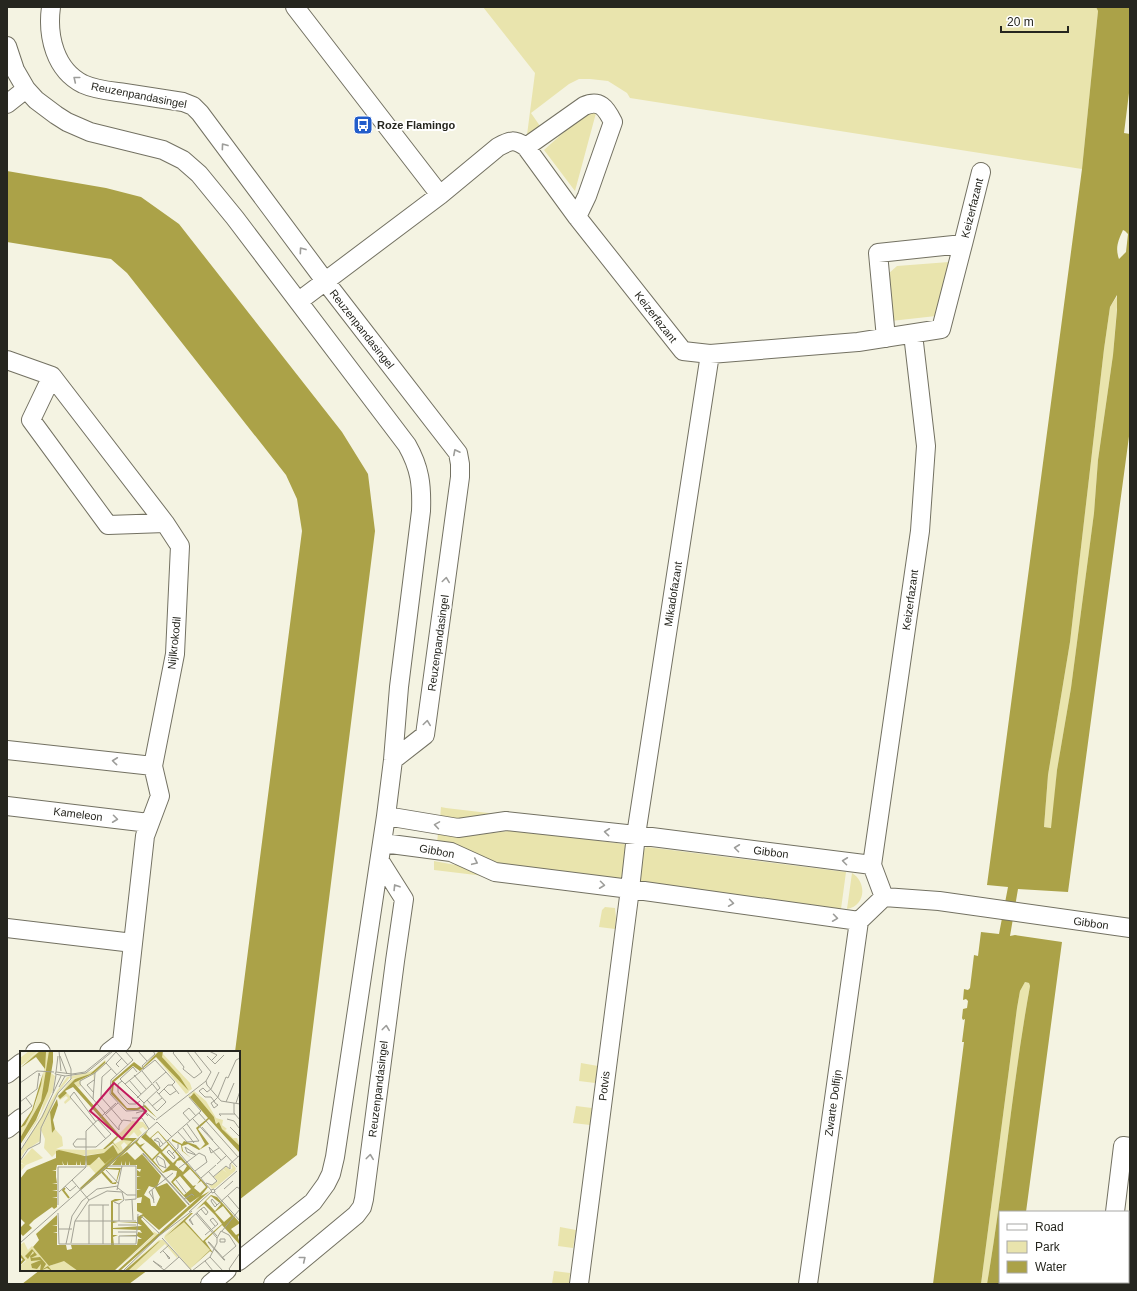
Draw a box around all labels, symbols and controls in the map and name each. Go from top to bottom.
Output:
scale bar [1001,8,1068,34]
text: 20 m [1007,15,1034,29]
one-way arrow [74,76,81,83]
street label: Reuzenpandasingel [90,80,188,110]
bus stop icon: Roze Flamingo [352,114,374,136]
place label: Roze Flamingo [377,119,456,131]
one-way arrow [222,143,229,150]
street label: Keizerfazant [959,177,985,239]
one-way arrow [299,247,306,254]
street label: Reuzenpandasingel [327,287,397,371]
street label: Keizerfazant [632,289,680,345]
one-way arrow [453,449,461,456]
street label: Mikadofazant [662,561,684,627]
street label: Keizerfazant [900,569,920,631]
one-way arrow [441,577,450,583]
street label: Reuzenpandasingel [425,594,451,692]
street label: Nijlkrokodil [165,616,183,670]
one-way arrow [422,720,431,726]
one-way arrow [111,757,118,766]
street label: Kameleon [53,805,103,823]
one-way arrow [112,814,118,823]
one-way arrow [434,821,440,830]
one-way arrow [604,828,611,837]
street label: Gibbon [418,842,456,860]
one-way arrow [733,843,740,852]
street label: Gibbon [753,844,789,860]
one-way arrow [842,857,848,866]
one-way arrow [471,858,478,866]
one-way arrow [599,880,605,889]
one-way arrow [394,884,401,891]
one-way arrow [728,898,734,907]
one-way arrow [831,913,838,922]
street label: Gibbon [1073,915,1109,931]
one-way arrow [381,1025,390,1031]
street label: Reuzenpandasingel [366,1040,390,1138]
inset map [20,1051,240,1271]
street label: Zwarte Dolfijn [822,1069,844,1137]
street label: Potvis [596,1070,612,1102]
one-way arrow [365,1154,374,1160]
legend [999,1211,1129,1283]
text: Road [1035,1220,1064,1234]
text: Park [1035,1240,1061,1254]
one-way arrow [298,1257,306,1264]
text: Water [1035,1260,1067,1274]

